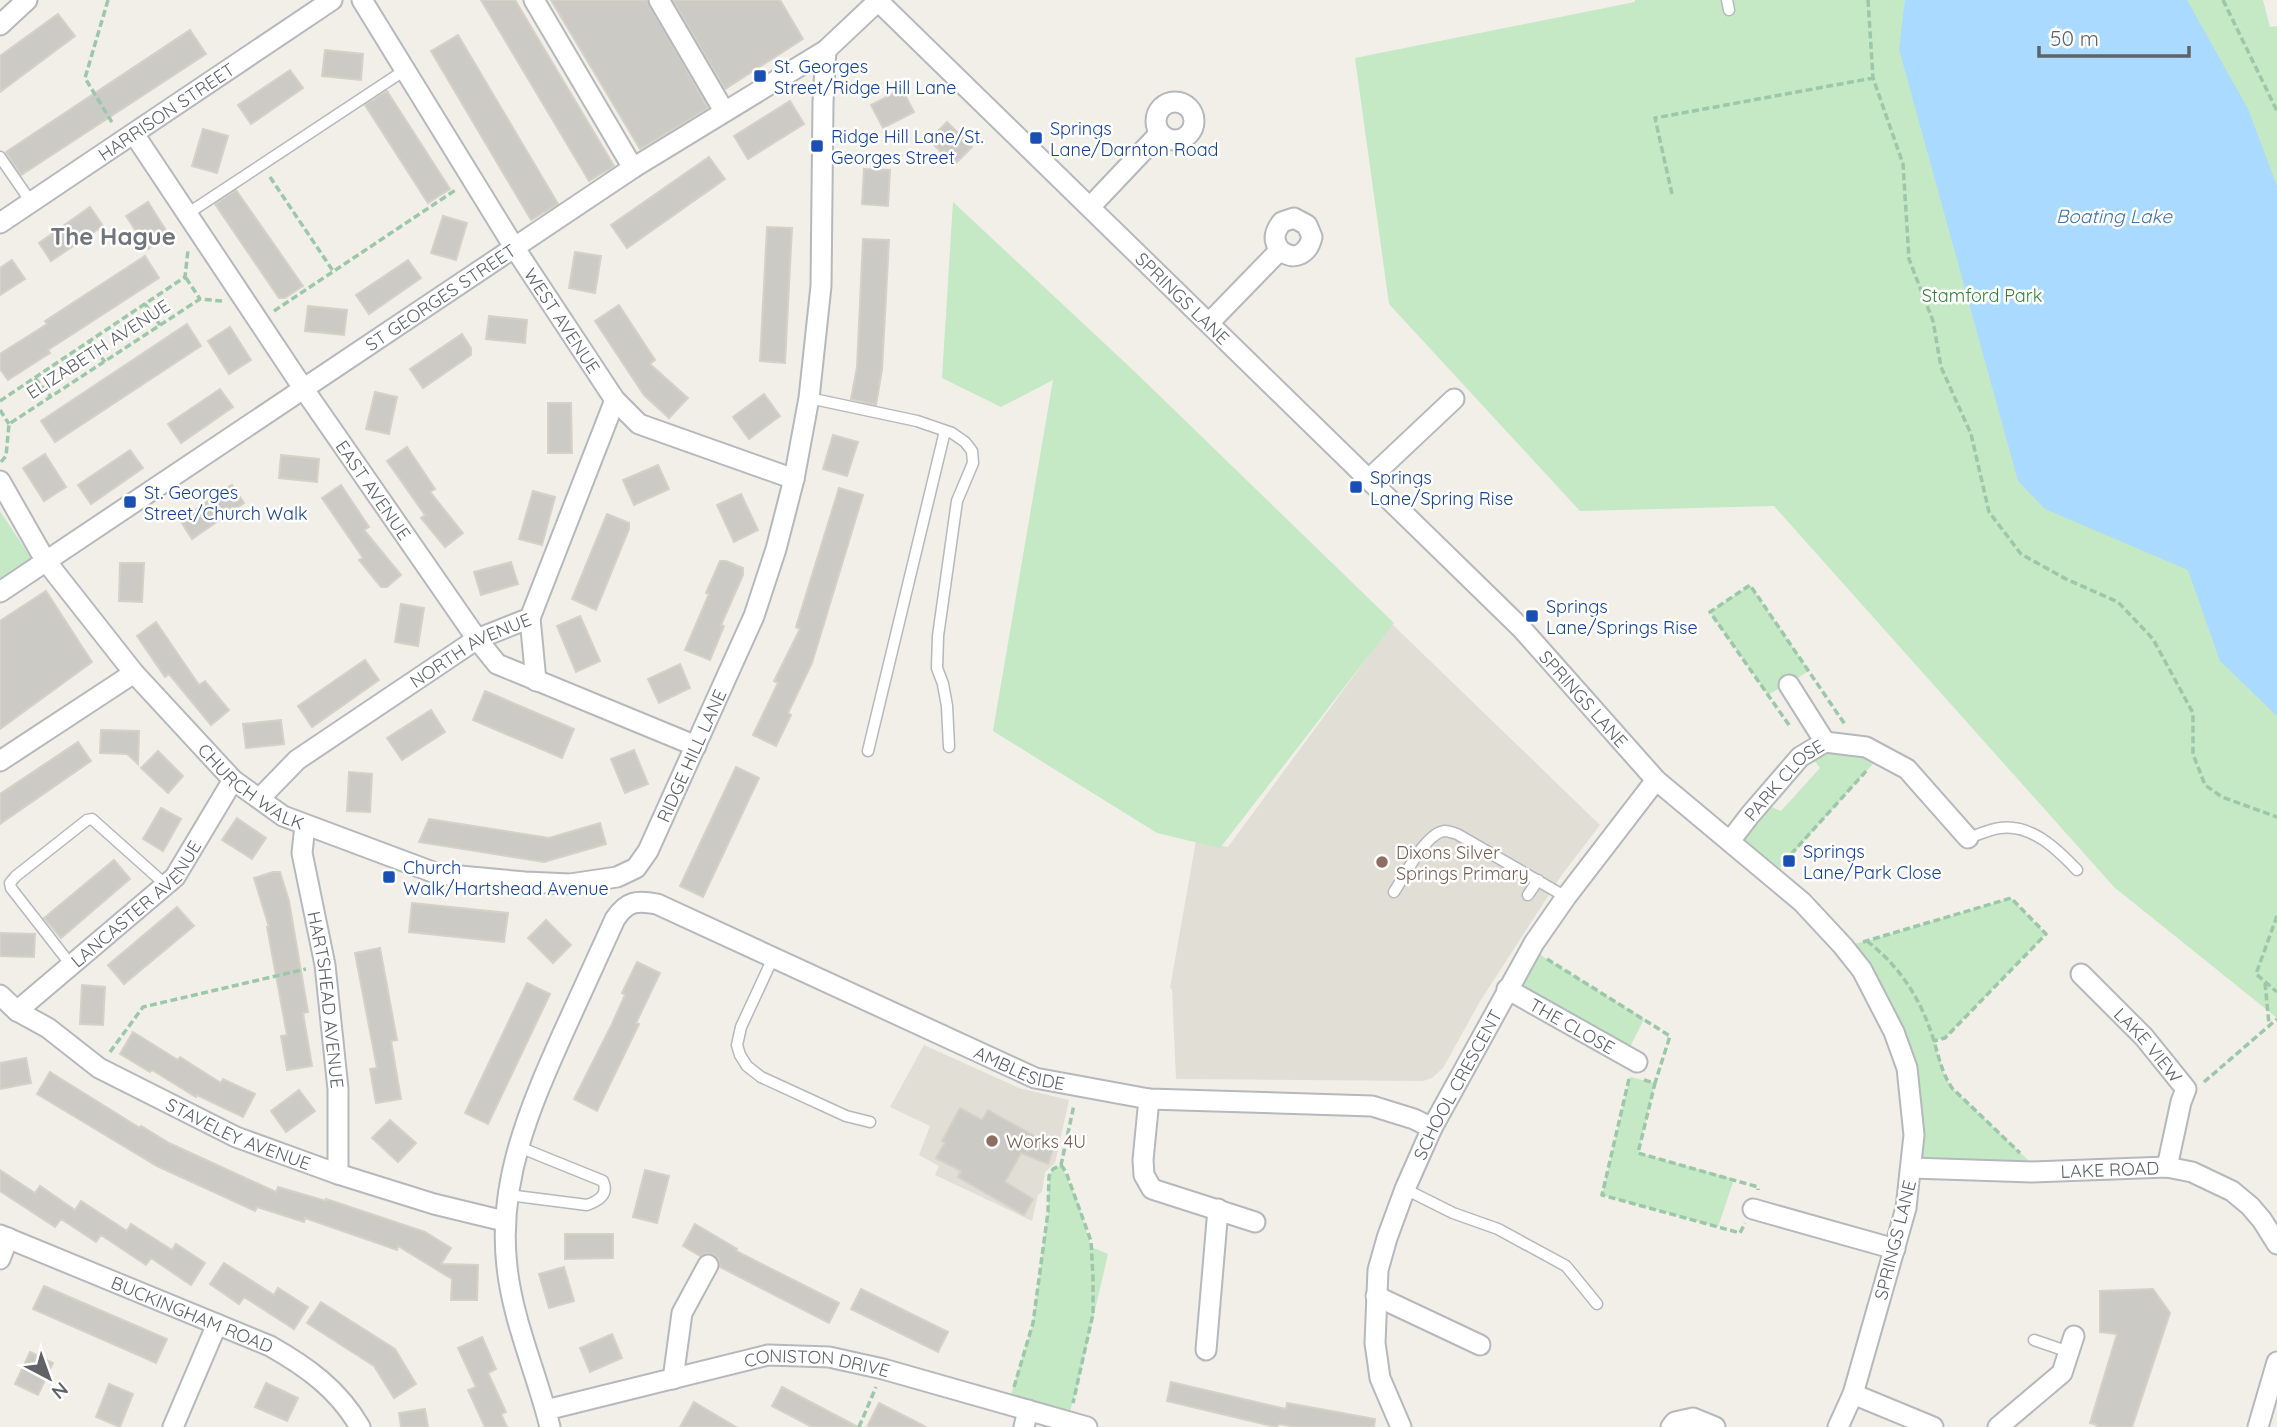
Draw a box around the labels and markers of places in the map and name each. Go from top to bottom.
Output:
place label: St. Georges Street/Ridge Hill Lane [774,55,956,99]
marker: St. Georges Street/Ridge Hill Lane [752,68,768,84]
place label: Springs Lane/Darnton Road [1050,117,1219,161]
place label: Ridge Hill Lane/St. Georges Street [831,125,984,169]
marker: Springs Lane/Darnton Road [1028,130,1044,146]
marker: Ridge Hill Lane/St. Georges Street [809,138,825,154]
place label: Springs Lane/Spring Rise [1370,466,1513,510]
marker: Springs Lane/Spring Rise [1348,479,1364,495]
place label: St. Georges Street/Church Walk [144,481,308,525]
marker: St. Georges Street/Church Walk [122,494,138,510]
place label: Springs Lane/Springs Rise [1546,595,1698,639]
marker: Springs Lane/Springs Rise [1524,608,1540,624]
place label: Springs Lane/Park Close [1803,840,1942,884]
place label: Dixons Silver Springs Primary [1396,841,1529,885]
marker: Springs Lane/Park Close [1781,853,1797,869]
marker: Dixons Silver Springs Primary [1374,854,1390,870]
place label: Church Walk/Hartshead Avenue [403,856,609,900]
marker: Church Walk/Hartshead Avenue [381,869,397,885]
place label: Works 4U [1006,1130,1086,1153]
marker: Works 4U [984,1133,1000,1149]

